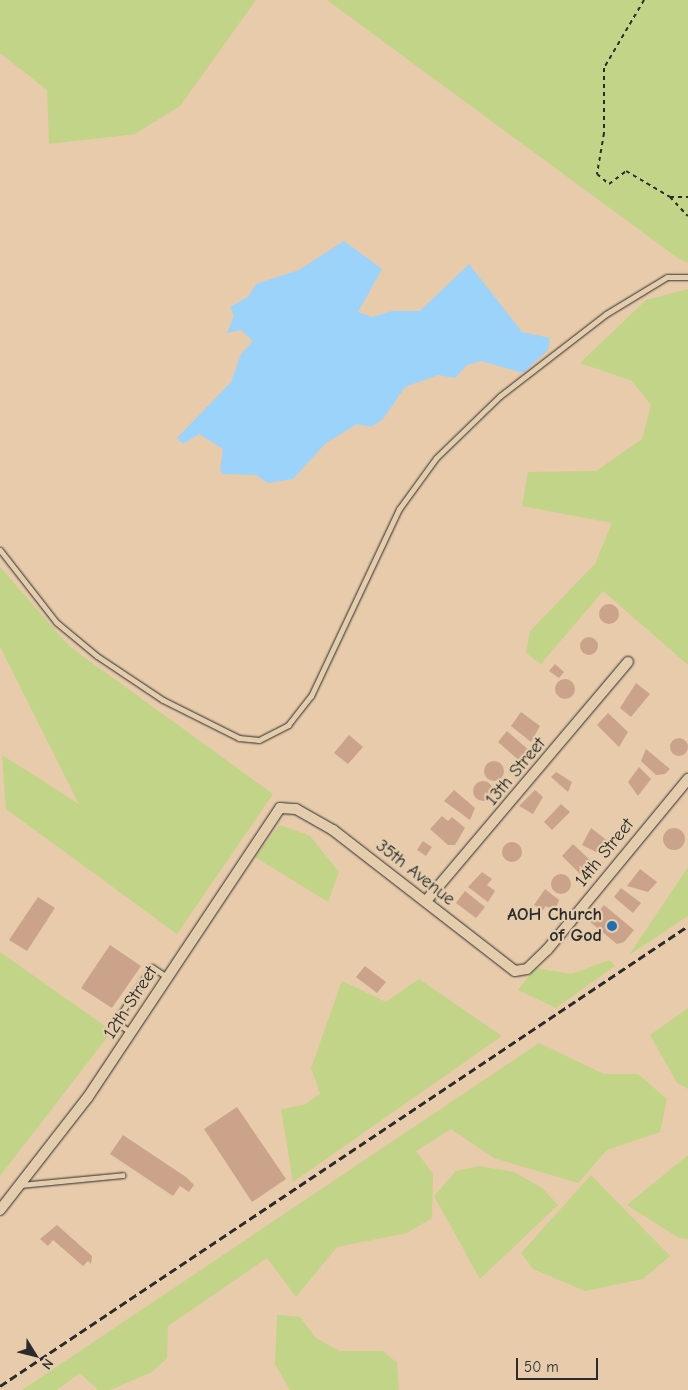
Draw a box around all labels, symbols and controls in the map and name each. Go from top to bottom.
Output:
street label: 13th Street [481,734,551,810]
street label: 14th Street [571,814,639,892]
street label: 35th Avenue [371,835,459,911]
place label: AOH Church of God [507,905,602,948]
marker: AOH Church of God [606,920,618,932]
street label: 12th Street [99,963,163,1043]
north arrow [10,1330,60,1380]
scale bar [518,1348,600,1380]
text: N [38,1355,57,1373]
text: 50 m [524,1358,559,1376]

